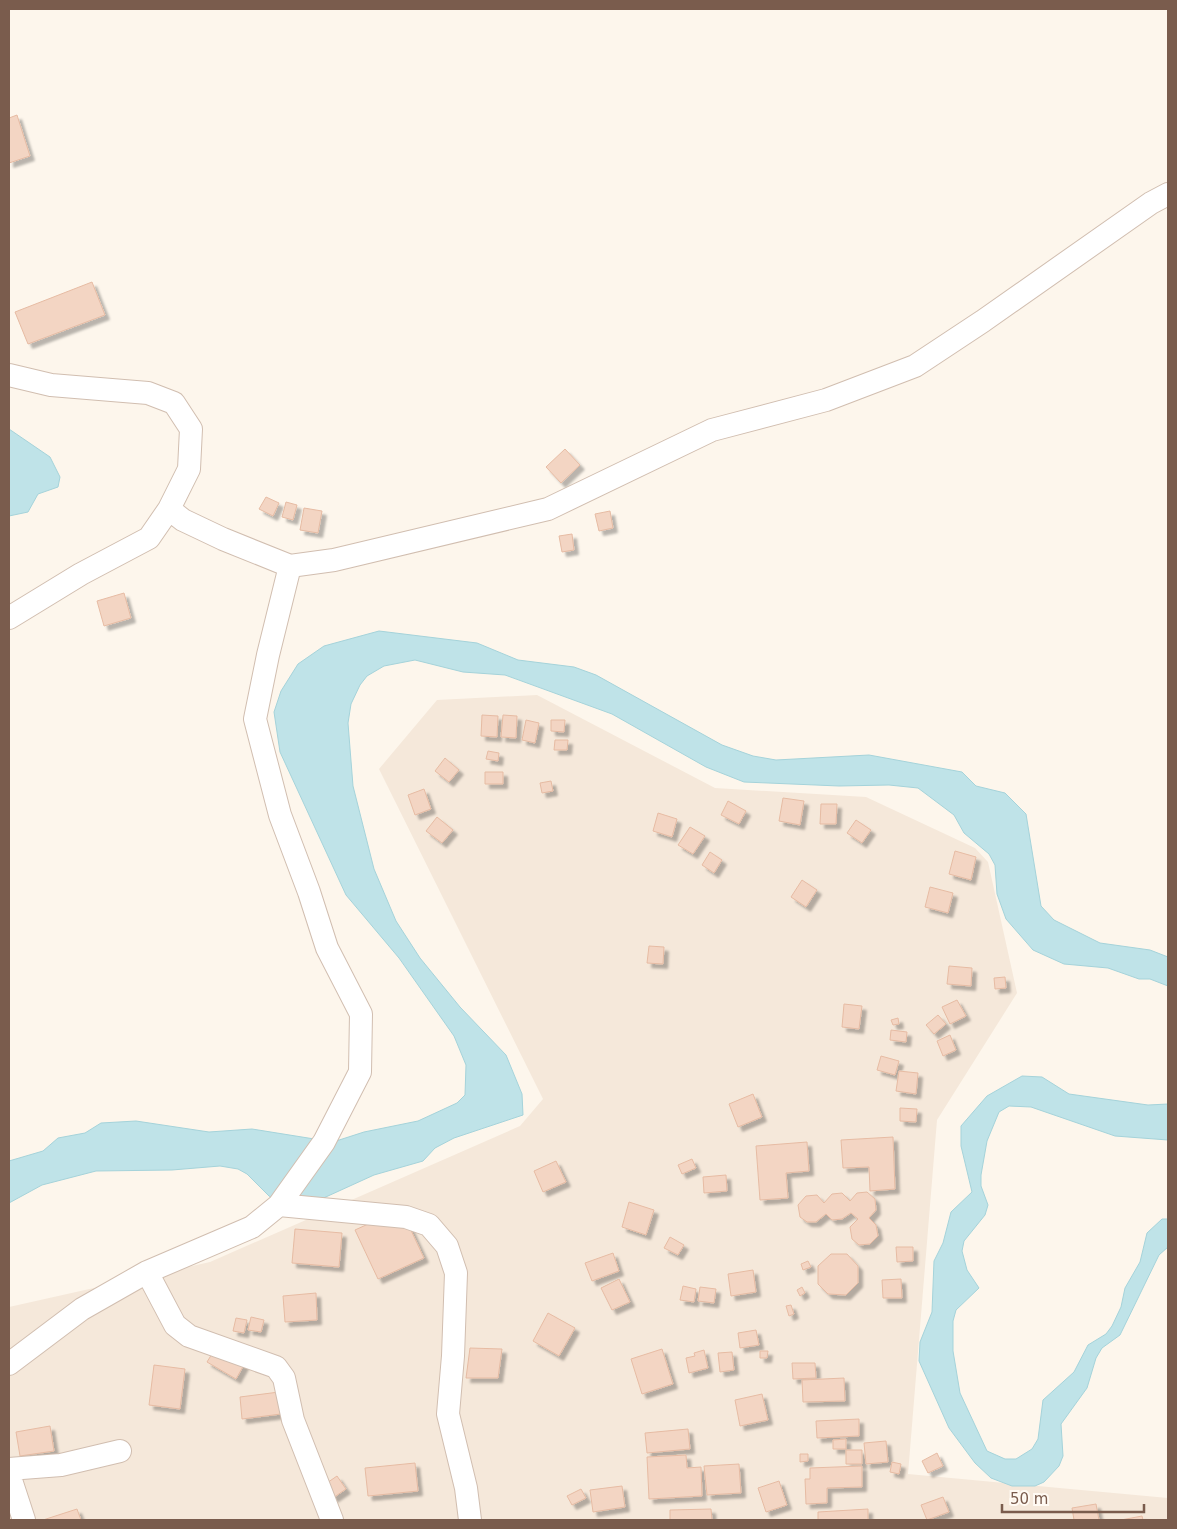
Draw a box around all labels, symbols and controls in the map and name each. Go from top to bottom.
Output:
scale bar [1002,1482,1144,1514]
text: 50 m [1010,1490,1048,1508]

